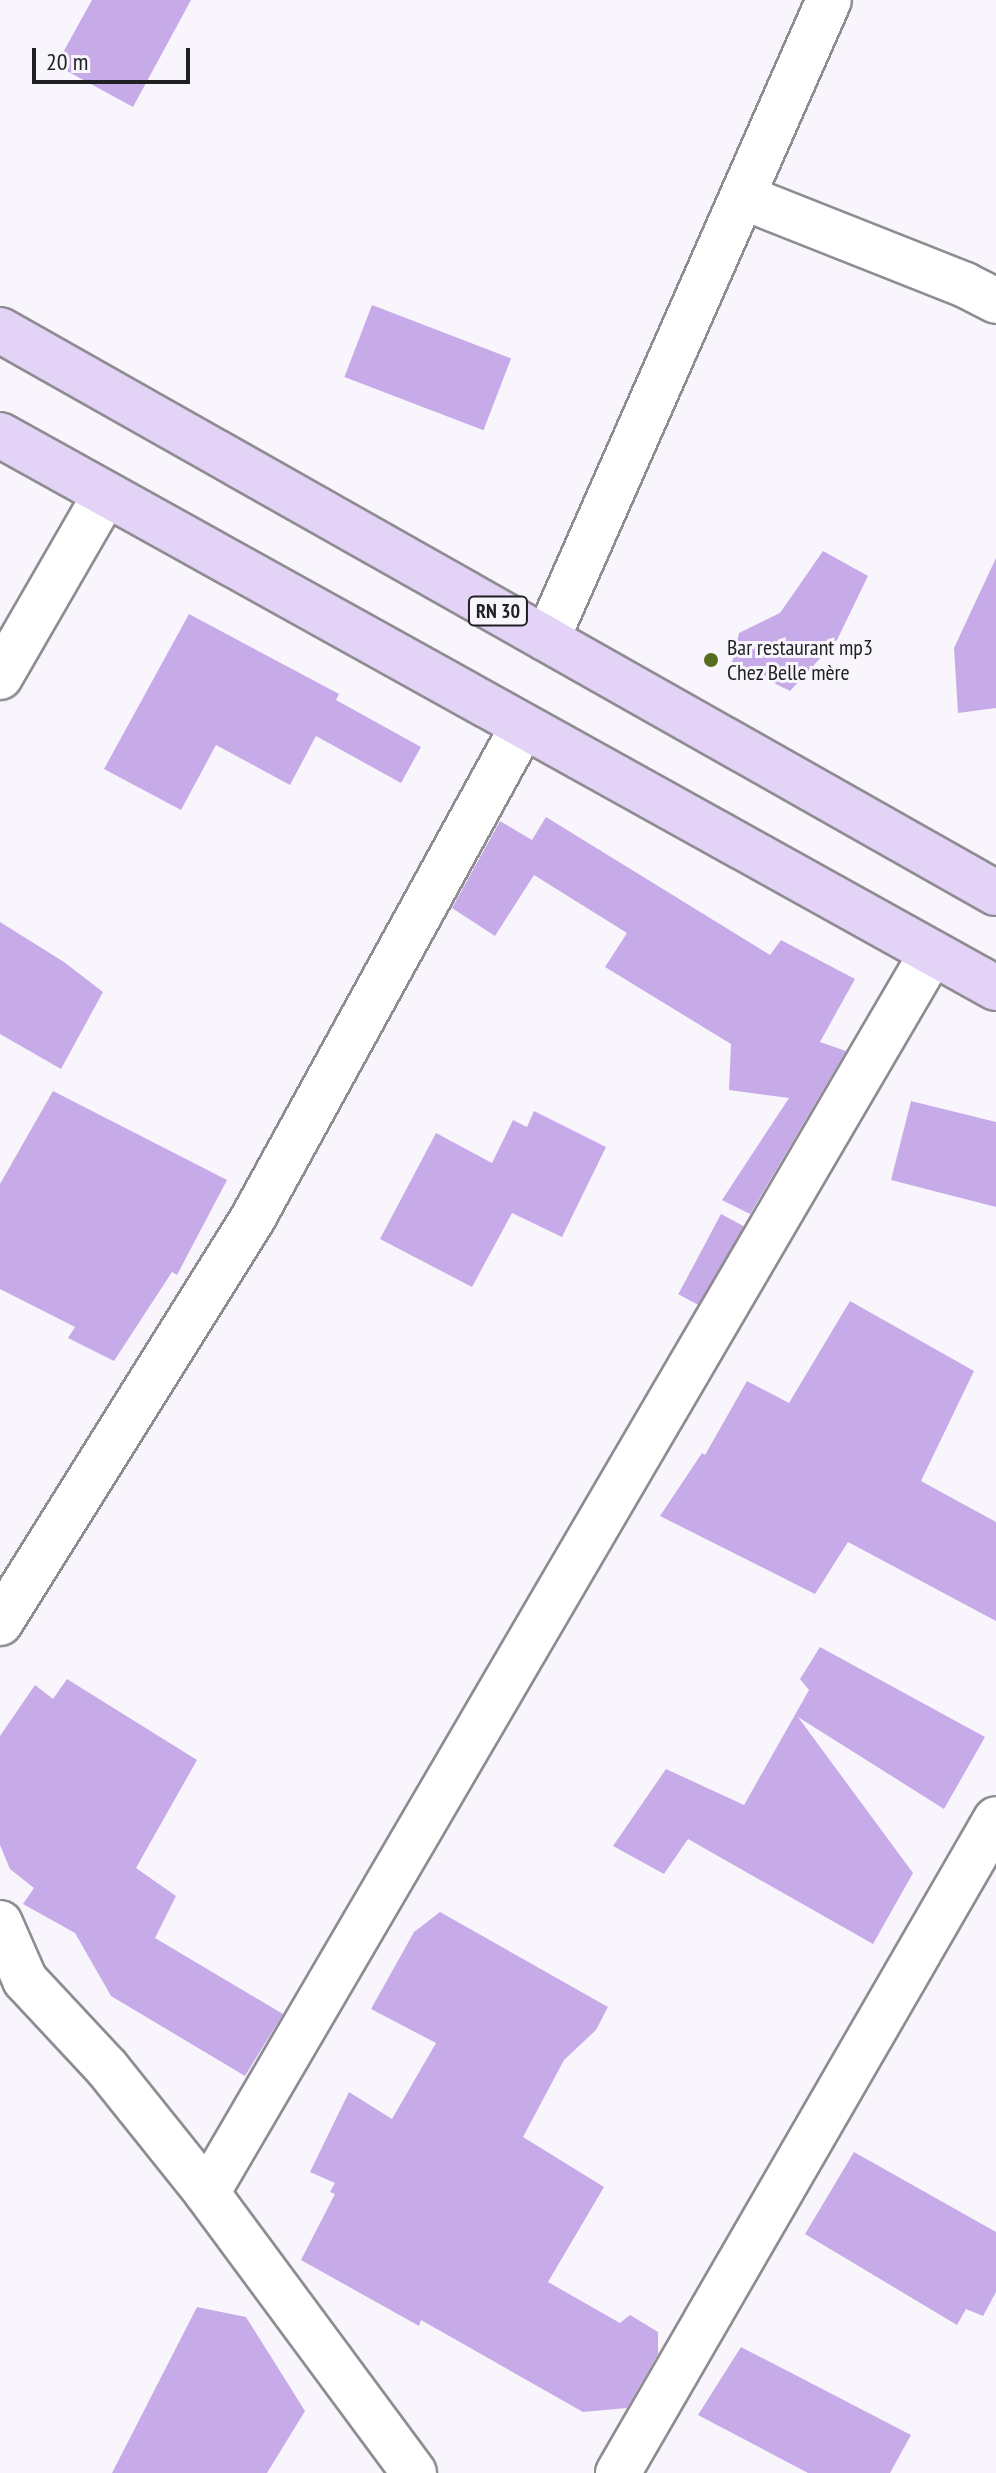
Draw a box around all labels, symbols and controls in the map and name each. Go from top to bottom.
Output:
scale bar [36,32,194,82]
text: 20 m [46,46,88,77]
road number: RN 30 [466,595,530,627]
place label: Bar restaurant mp3 Chez Belle mère [727,634,873,686]
marker: Bar restaurant mp3 Chez Belle mère [702,651,720,669]

